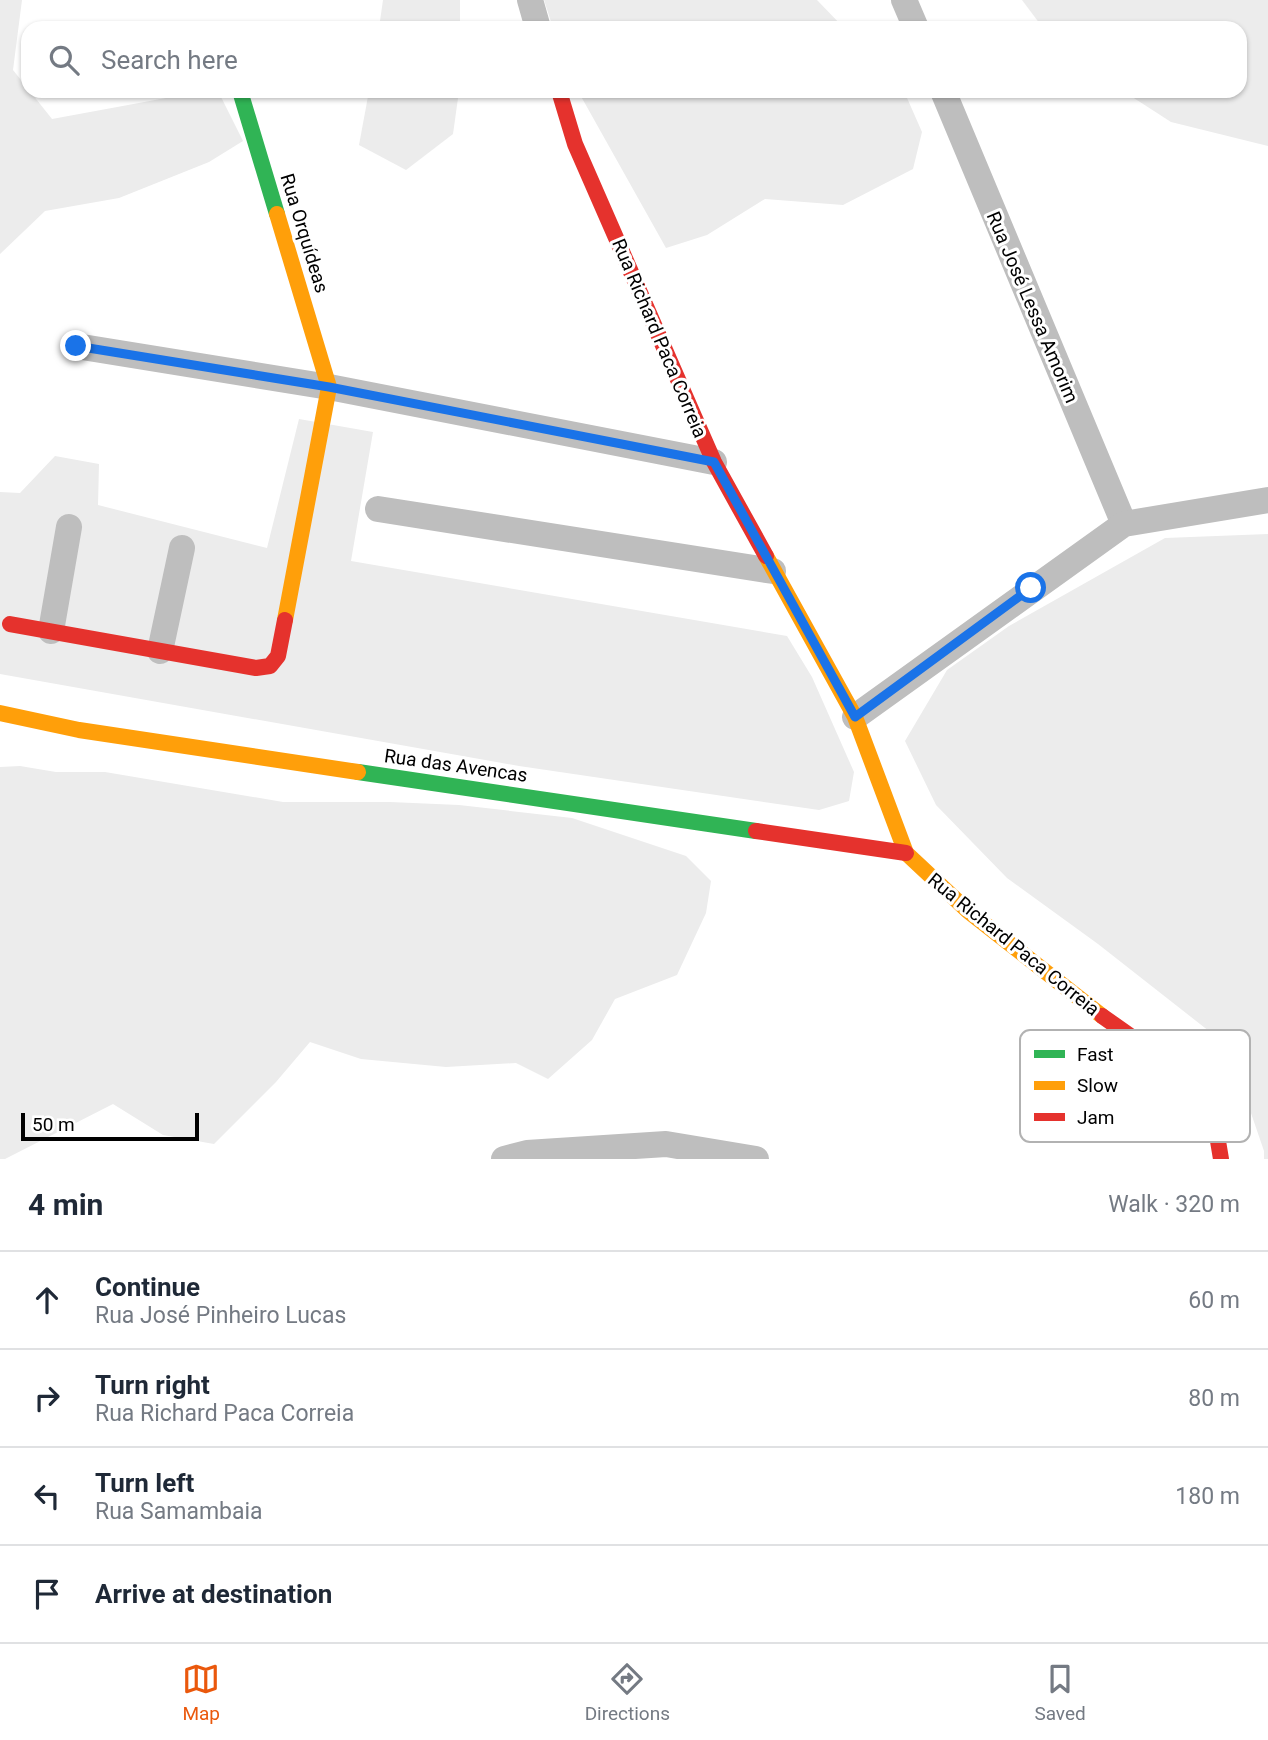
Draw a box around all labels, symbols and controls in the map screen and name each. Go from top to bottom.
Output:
search box [21,21,1247,98]
icon: search [45,41,83,79]
text: Search here [101,45,238,75]
street label: Rua Orquídeas [275,171,334,296]
street label: Rua José Lessa Amorim [982,208,1083,406]
street label: Rua Richard Paca Correia [607,235,712,441]
route end [60,330,91,361]
route start [1015,572,1046,603]
street label: Rua das Avencas [383,744,529,787]
street label: Rua Richard Paca Correia [923,868,1104,1021]
legend [1020,1030,1250,1142]
text: Fast [1077,1043,1114,1066]
text: Slow [1077,1074,1118,1097]
text: Jam [1077,1106,1114,1129]
scale bar [21,1110,200,1142]
text: 50 m [32,1113,75,1136]
text: 4 min [28,1187,103,1222]
text: Walk · 320 m [1108,1191,1240,1218]
text: Continue [95,1272,200,1302]
icon: ahead [28,1281,66,1319]
text: 60 m [1188,1287,1240,1314]
text: Rua José Pinheiro Lucas [95,1302,346,1329]
text: Turn right [95,1370,210,1400]
icon: right [28,1379,66,1417]
text: 80 m [1188,1385,1240,1412]
text: Rua Richard Paca Correia [95,1400,354,1427]
text: Turn left [95,1468,194,1498]
icon: left [28,1477,66,1515]
text: 180 m [1175,1483,1240,1510]
text: Rua Samambaia [95,1498,263,1525]
icon: arrive [28,1575,66,1613]
text: Arrive at destination [95,1579,332,1609]
tab: Map [182,1660,220,1725]
tab: Directions [585,1660,670,1725]
tab: Saved [1034,1660,1086,1725]

